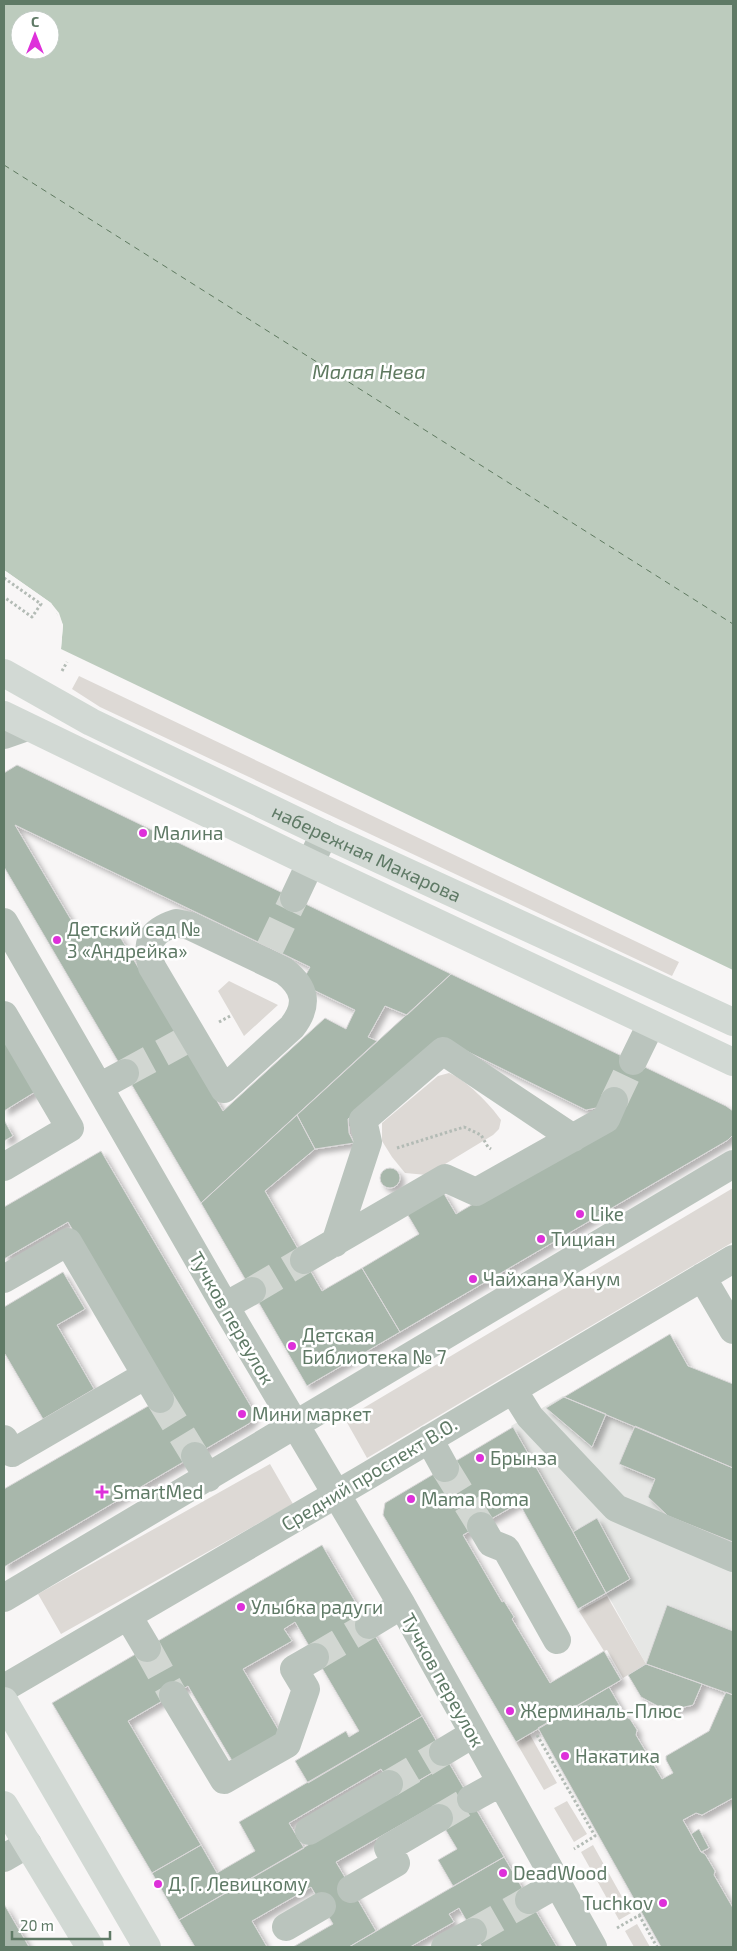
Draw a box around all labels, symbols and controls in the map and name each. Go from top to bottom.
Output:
north arrow [10,10,60,60]
text: С [31,13,39,30]
water label: Малая Нева [312,359,426,383]
street label: набережная Макарова [268,799,465,906]
place label: Малина [153,821,224,844]
marker: Малина [137,827,149,839]
place label: Детский сад № 3 «Андрейка» [67,917,201,962]
marker: Детский сад № 3 «Андрейка» [51,934,63,946]
place label: Like [590,1202,624,1225]
marker: Like [574,1208,586,1220]
place label: Тициан [551,1227,616,1250]
marker: Тициан [535,1233,547,1245]
street label: Тучков переулок [184,1247,280,1389]
place label: Чайхана Ханум [483,1267,620,1291]
marker: Чайхана Ханум [467,1273,479,1285]
place label: Детская Библиотека № 7 [302,1323,447,1368]
marker: Детская Библиотека № 7 [286,1340,298,1352]
place label: Мини маркет [252,1402,371,1425]
marker: Мини маркет [236,1408,248,1420]
street label: Средний проспект В.О. [277,1412,461,1535]
place label: Брынза [490,1446,557,1469]
marker: Брынза [474,1452,486,1464]
place label: SmartMed [113,1480,203,1503]
marker: SmartMed [95,1485,109,1499]
place label: Mama Roma [421,1487,529,1510]
marker: Mama Roma [405,1493,417,1505]
place label: Улыбка радуги [251,1595,383,1619]
marker: Улыбка радуги [235,1601,247,1613]
street label: Тучков переулок [396,1609,490,1751]
place label: Жерминаль-Плюс [520,1699,682,1722]
marker: Жерминаль-Плюс [504,1705,516,1717]
place label: Накатика [575,1744,660,1767]
marker: Накатика [559,1750,571,1762]
place label: DeadWood [513,1861,607,1884]
marker: DeadWood [497,1867,509,1879]
place label: Д. Г. Левицкому [168,1872,308,1896]
marker: Д. Г. Левицкому [152,1878,164,1890]
place label: Tuchkov [582,1891,653,1914]
marker: Tuchkov [657,1897,669,1909]
scale bar [12,1908,110,1940]
text: 20 m [20,1916,54,1934]

